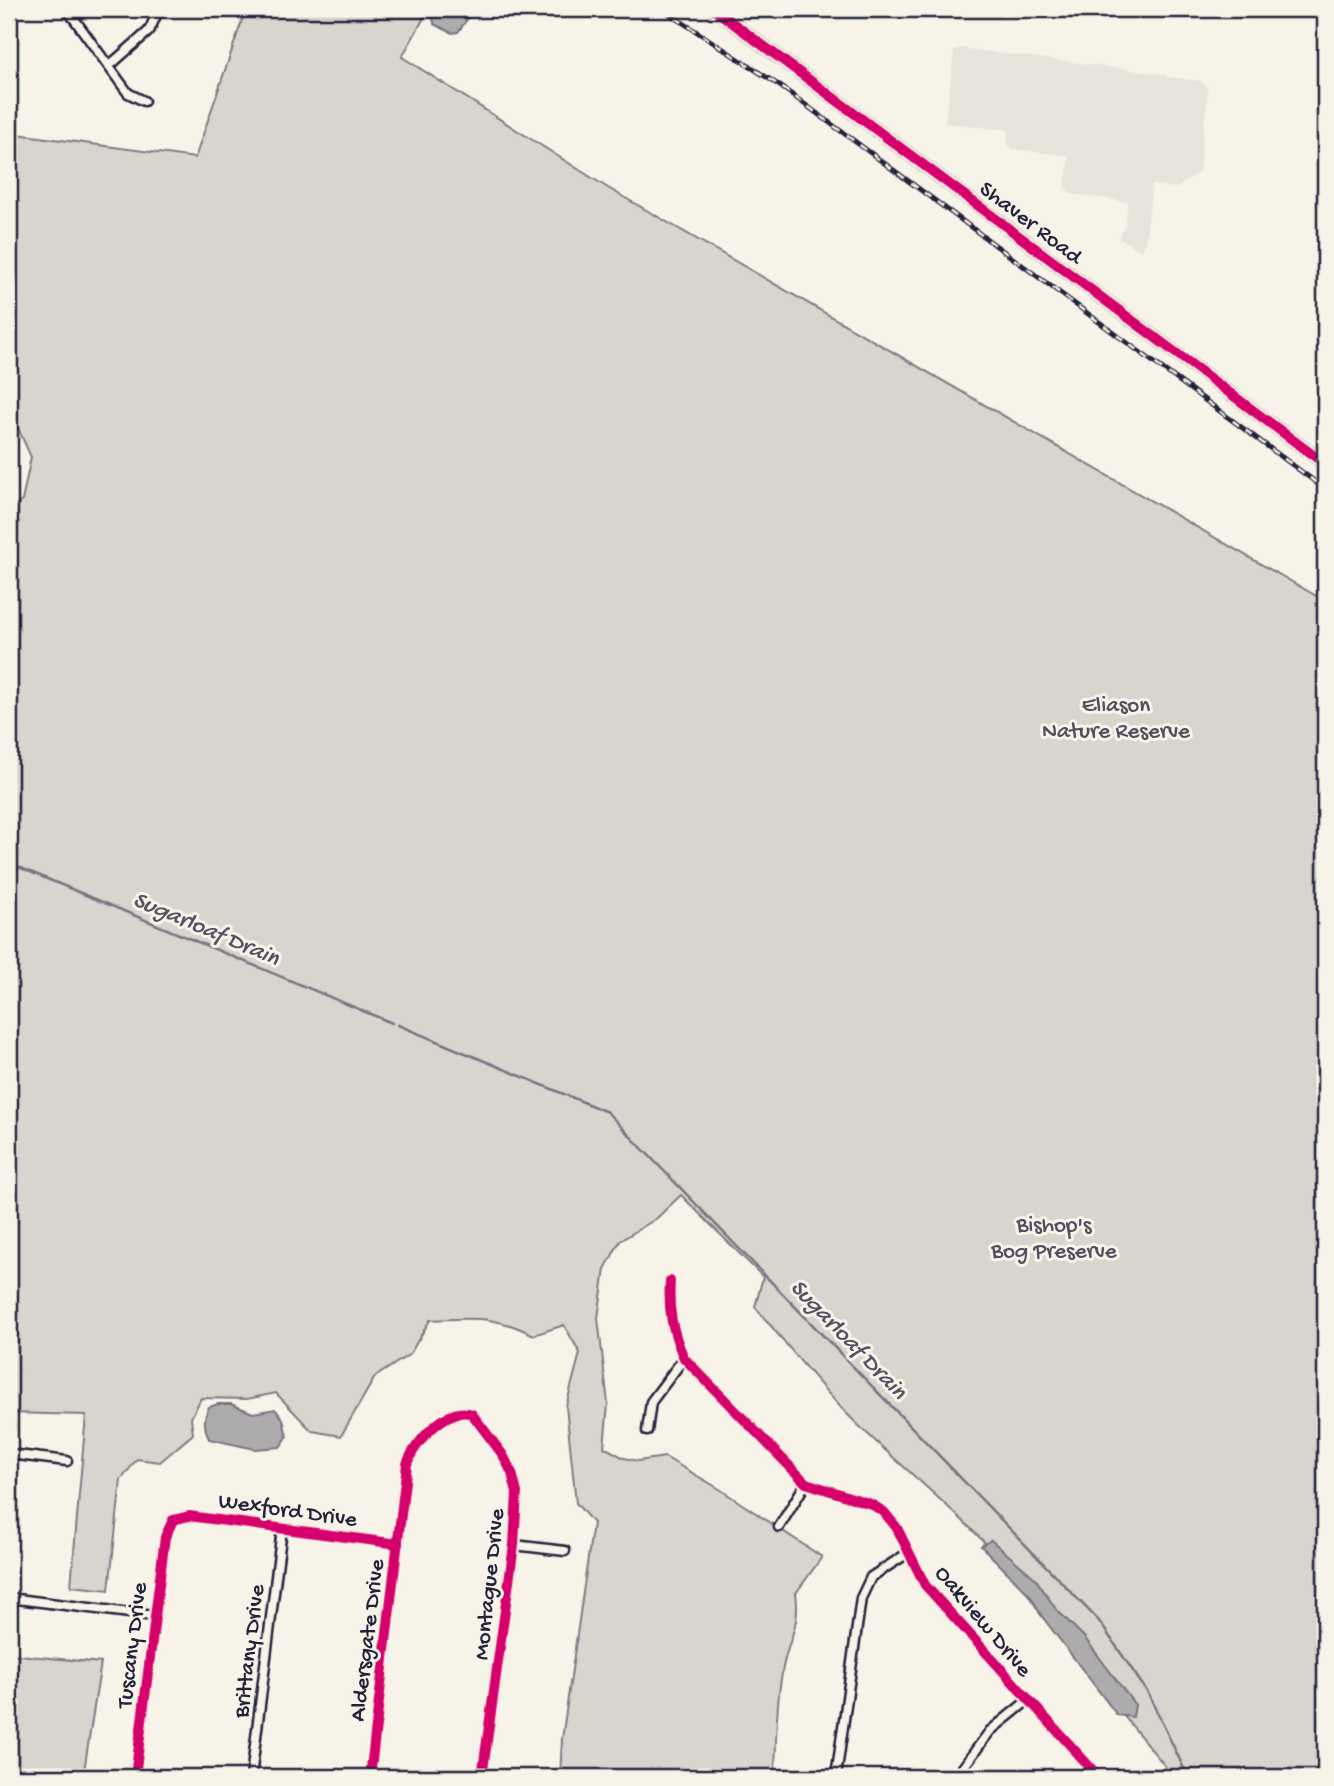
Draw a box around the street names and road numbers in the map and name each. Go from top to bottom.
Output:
street label: Shaver Road [973,176,1088,272]
street label: Wexford Drive [216,1488,360,1535]
street label: Montague Drive [469,1506,512,1662]
street label: Aldersgate Drive [345,1557,392,1723]
street label: Oakview Drive [928,1561,1038,1684]
street label: Tuscany Drive [112,1580,155,1712]
street label: Brittany Drive [229,1582,272,1721]

